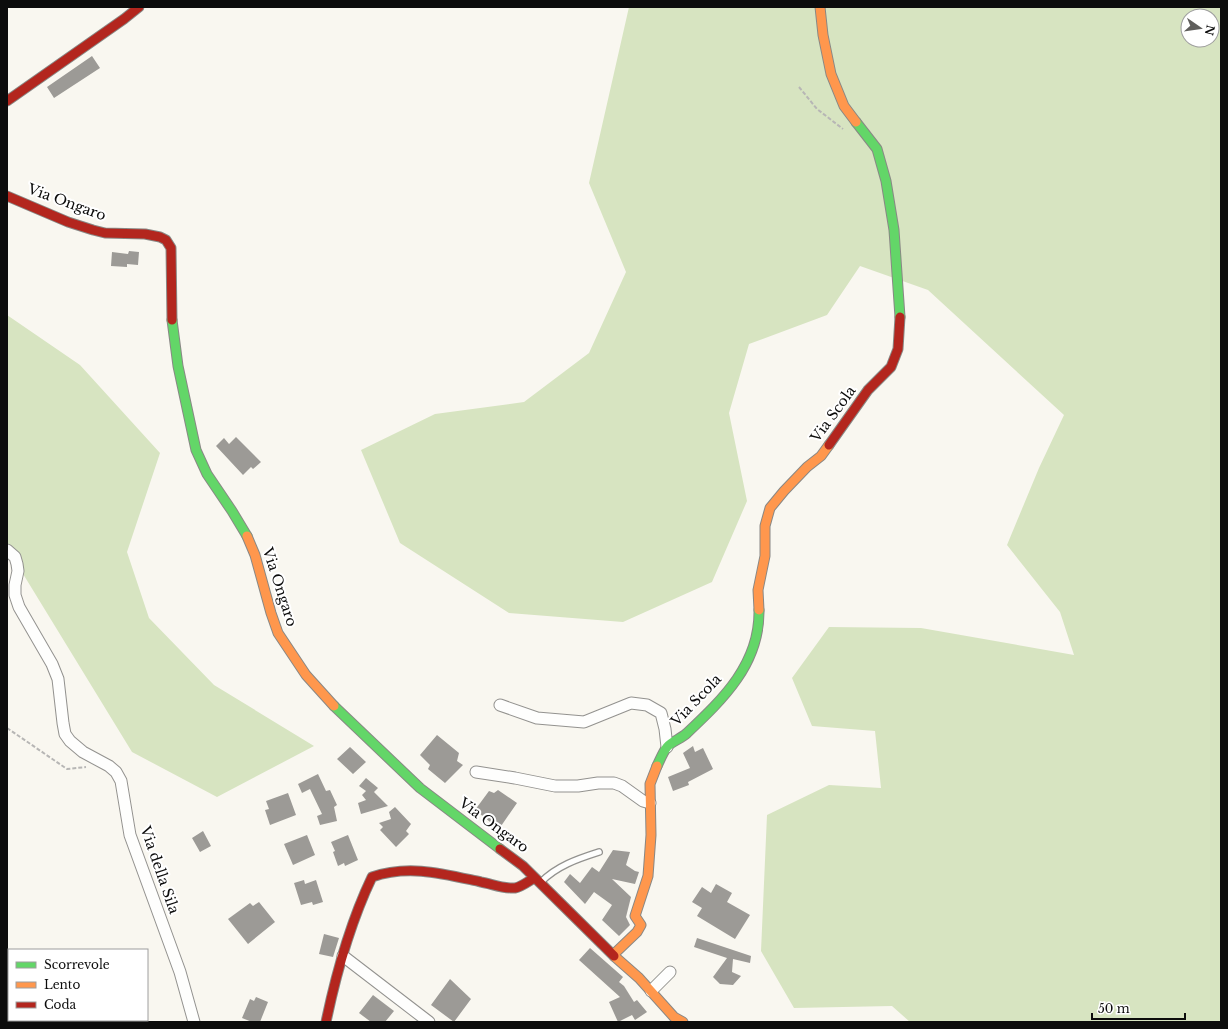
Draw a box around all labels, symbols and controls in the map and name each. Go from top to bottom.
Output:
north arrow [1180,8,1220,48]
text: N [1202,24,1218,38]
street label: Via Ongaro [24,179,109,224]
street label: Via Scola [806,382,860,446]
street label: Via Ongaro [258,544,301,629]
street label: Via Scola [666,670,725,730]
street label: Via Ongaro [455,793,532,856]
street label: Via della Sila [136,823,183,916]
legend [8,949,148,1021]
text: Scorrevole [44,957,110,972]
text: Lento [44,977,80,992]
scale bar [1092,995,1185,1021]
text: Coda [44,997,77,1012]
text: 50 m [1098,1001,1130,1016]

